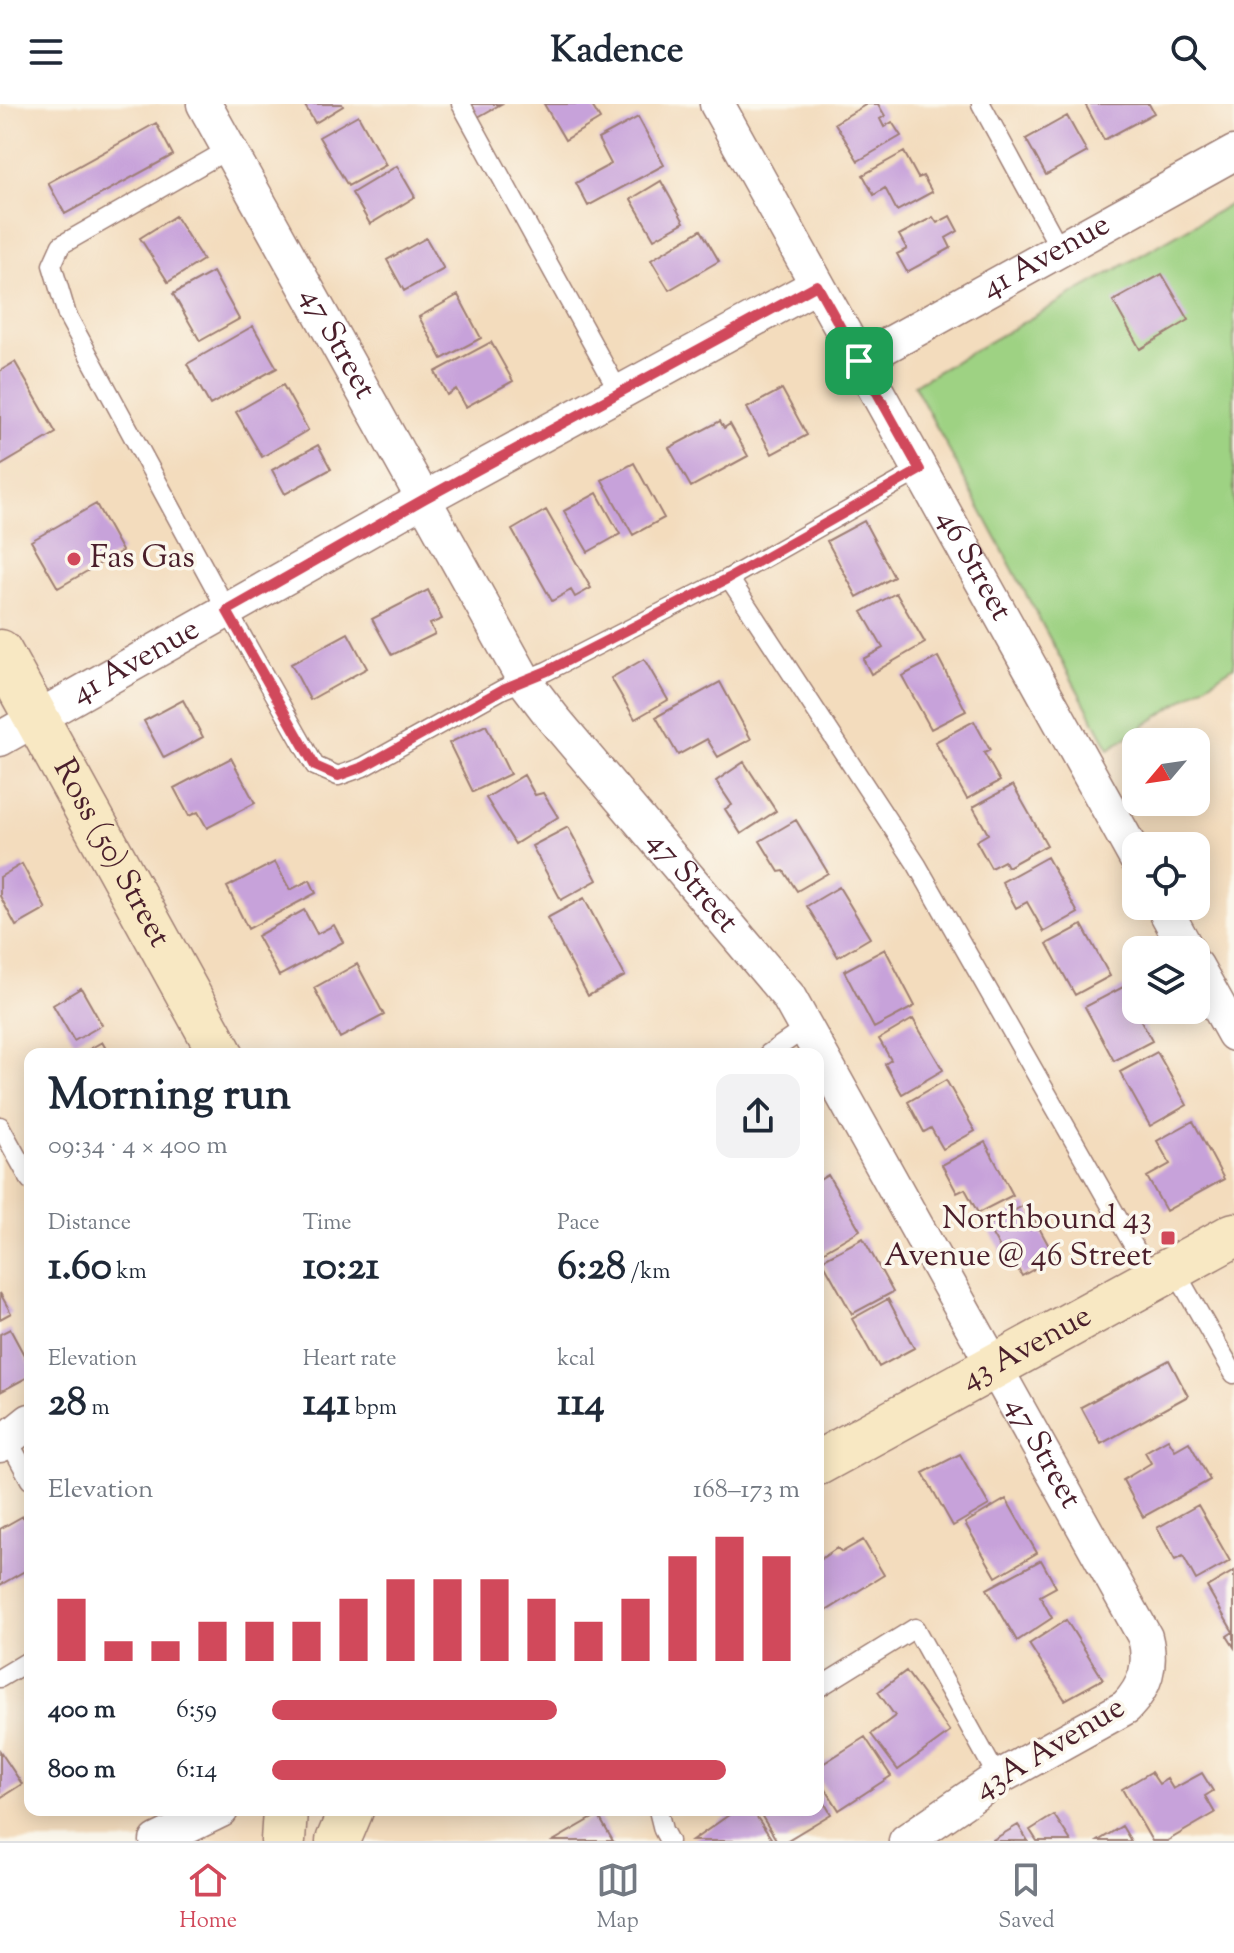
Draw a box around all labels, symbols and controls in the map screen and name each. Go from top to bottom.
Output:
text: Kadence [551,26,683,78]
icon: menu [24,30,68,74]
icon: search [1166,30,1210,74]
street label: 41 Avenue [973,203,1119,311]
street label: 47 Street [287,279,387,408]
pin [825,327,893,395]
icon: arrive [837,339,881,383]
street label: 46 Street [924,501,1023,630]
place label: Fas Gas [90,536,195,582]
marker: Fas Gas [65,550,83,568]
street label: 41 Avenue [63,607,208,717]
north arrow [1122,728,1210,816]
map controls [1122,728,1210,1024]
street label: Ross (50) Street [40,751,181,956]
street label: 47 Street [635,821,749,944]
button: locate [1122,832,1210,920]
button: layers [1122,936,1210,1024]
text: Morning run [48,1066,291,1129]
button: share [716,1074,800,1158]
text: 09:34 · 4 × 400 m [48,1128,228,1165]
place label: Northbound 43 Avenue @ 46 Street [884,1197,1152,1280]
text: Distance [48,1208,131,1240]
text: Time [303,1208,352,1240]
text: Pace [557,1208,599,1240]
marker: Northbound 43 Avenue @ 46 Street [1159,1229,1177,1247]
text: 1.60 [48,1240,112,1297]
text: 10:21 [303,1240,379,1297]
text: 6:28 [557,1240,626,1297]
text: km [112,1257,147,1289]
text: /km [626,1257,670,1289]
street label: 43 Avenue [953,1294,1100,1403]
text: Elevation [48,1344,137,1376]
text: Heart rate [303,1344,397,1376]
text: kcal [557,1344,595,1376]
text: 28 [48,1376,87,1433]
text: 141 [303,1376,350,1433]
text: 114 [557,1376,605,1433]
street label: 47 Street [993,1389,1092,1518]
text: m [87,1393,110,1425]
text: bpm [350,1393,397,1425]
text: Elevation [48,1472,153,1509]
text: 168–173 m [693,1472,800,1509]
street label: 43A Avenue [966,1686,1134,1812]
text: 400 m [48,1692,115,1729]
text: 6:59 [176,1692,217,1729]
text: 800 m [48,1752,116,1789]
text: 6:14 [176,1752,217,1789]
tab: Home [179,1858,237,1938]
tab: Map [596,1858,640,1938]
tab: Saved [998,1858,1055,1938]

